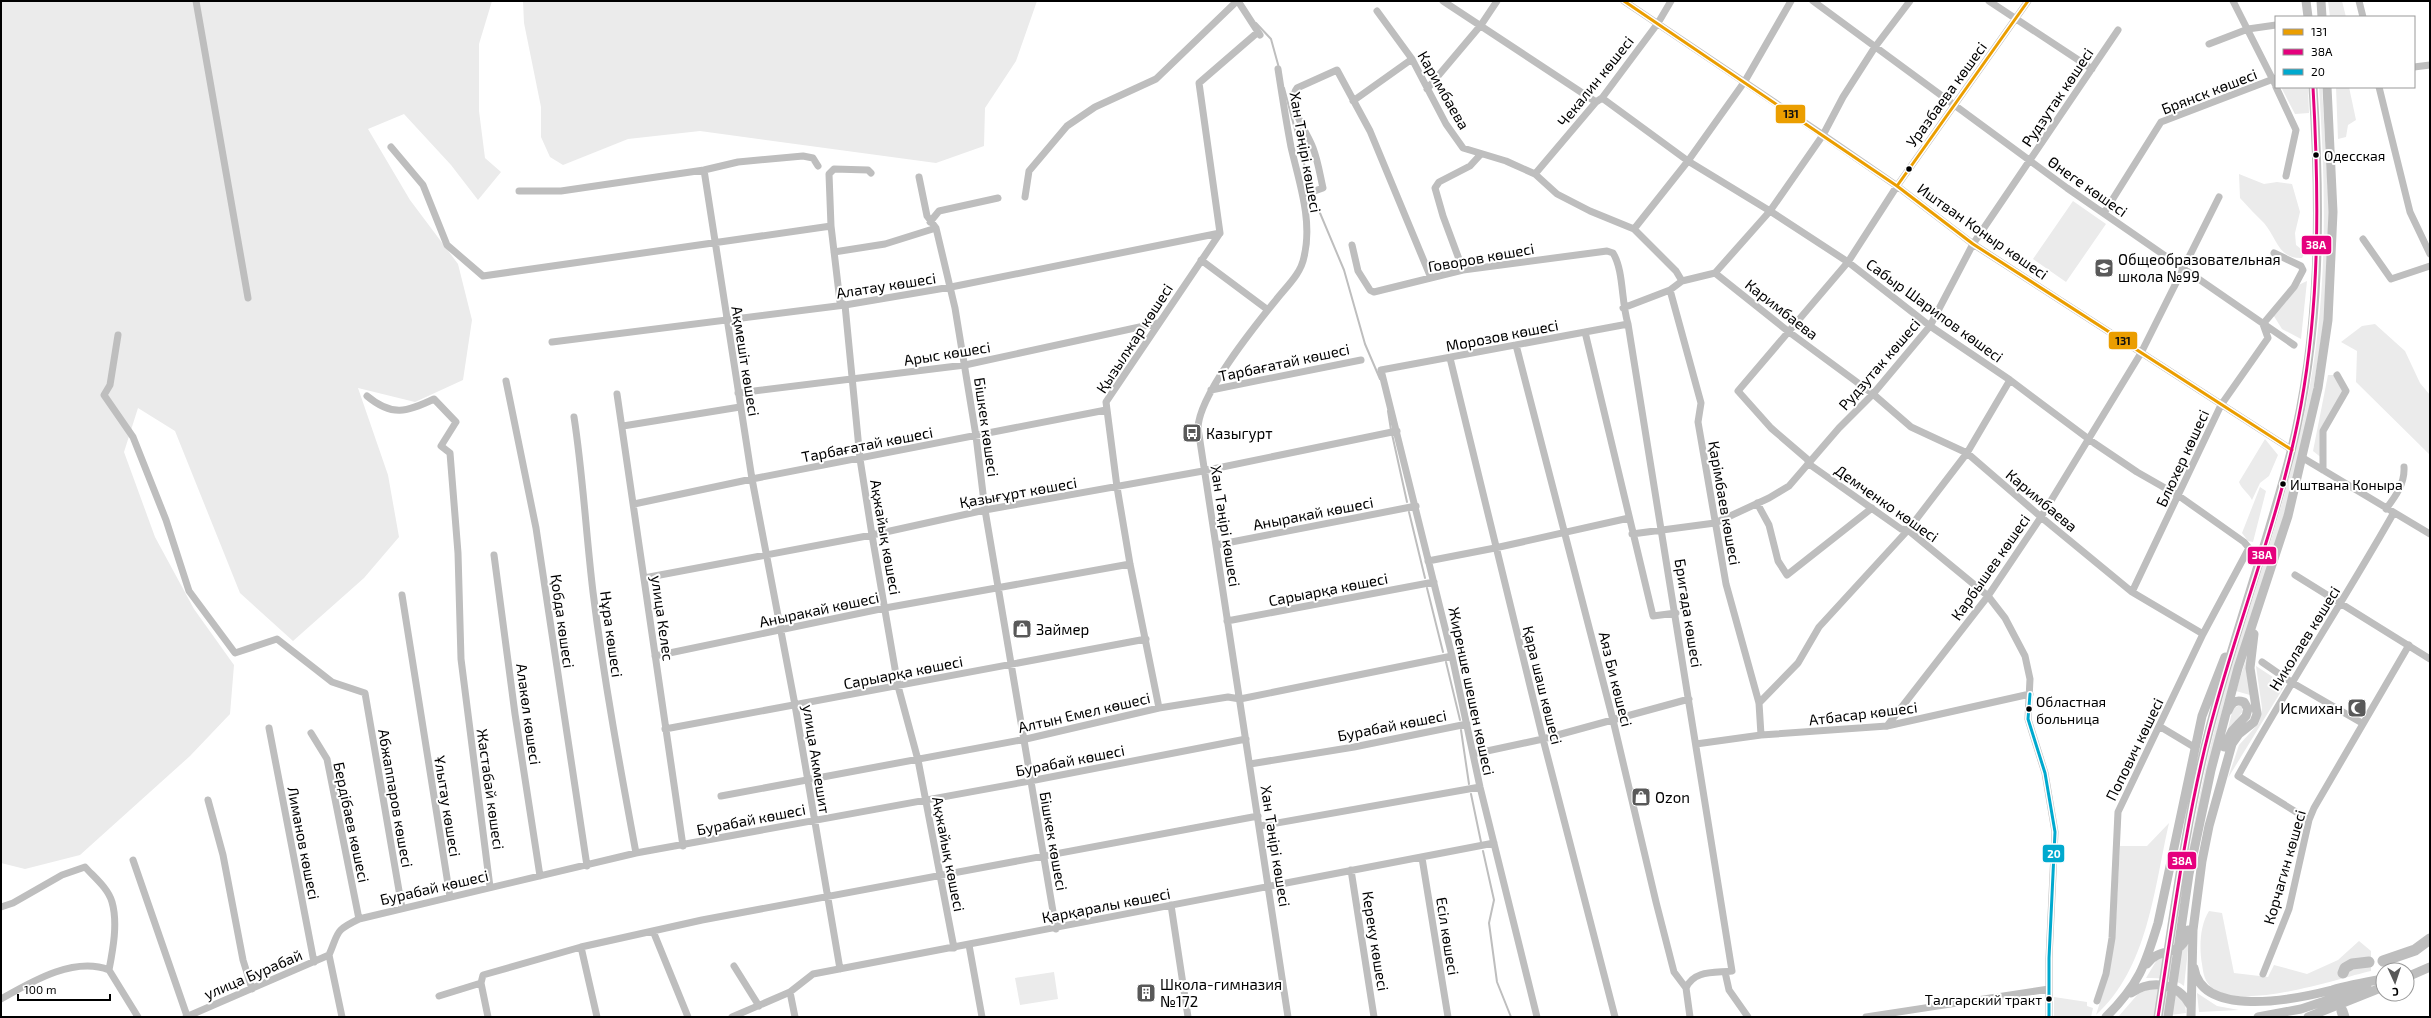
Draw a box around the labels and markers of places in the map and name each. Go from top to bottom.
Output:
place label: Одесская [2324,147,2385,164]
marker: Одесская [2311,150,2321,160]
unlabelled marker [1904,164,1914,174]
place label: Общеобразовательная школа №99 [2118,250,2281,285]
school or university icon: Общеобразовательная школа №99 [2093,257,2115,279]
bus stop icon: Казыгурт [1181,422,1203,444]
place label: Казыгурт [1206,424,1273,443]
place label: Иштвана Коныра [2290,476,2403,493]
marker: Иштвана Коныра [2278,479,2288,489]
shop icon: Займер [1011,618,1033,640]
place label: Займер [1036,620,1089,638]
place label: Областная больница [2036,693,2106,727]
mosque icon: Исмихан [2346,697,2368,719]
place label: Исмихан [2280,699,2343,717]
marker: Областная больница [2024,704,2034,714]
shop icon: Ozon [1630,786,1652,808]
place label: Ozon [1655,788,1690,806]
place label: Школа-гимназия №172 [1160,975,1282,1010]
building icon: Школа-гимназия №172 [1135,982,1157,1004]
place label: Талгарский тракт [1925,991,2042,1008]
marker: Талгарский тракт [2044,994,2054,1004]

